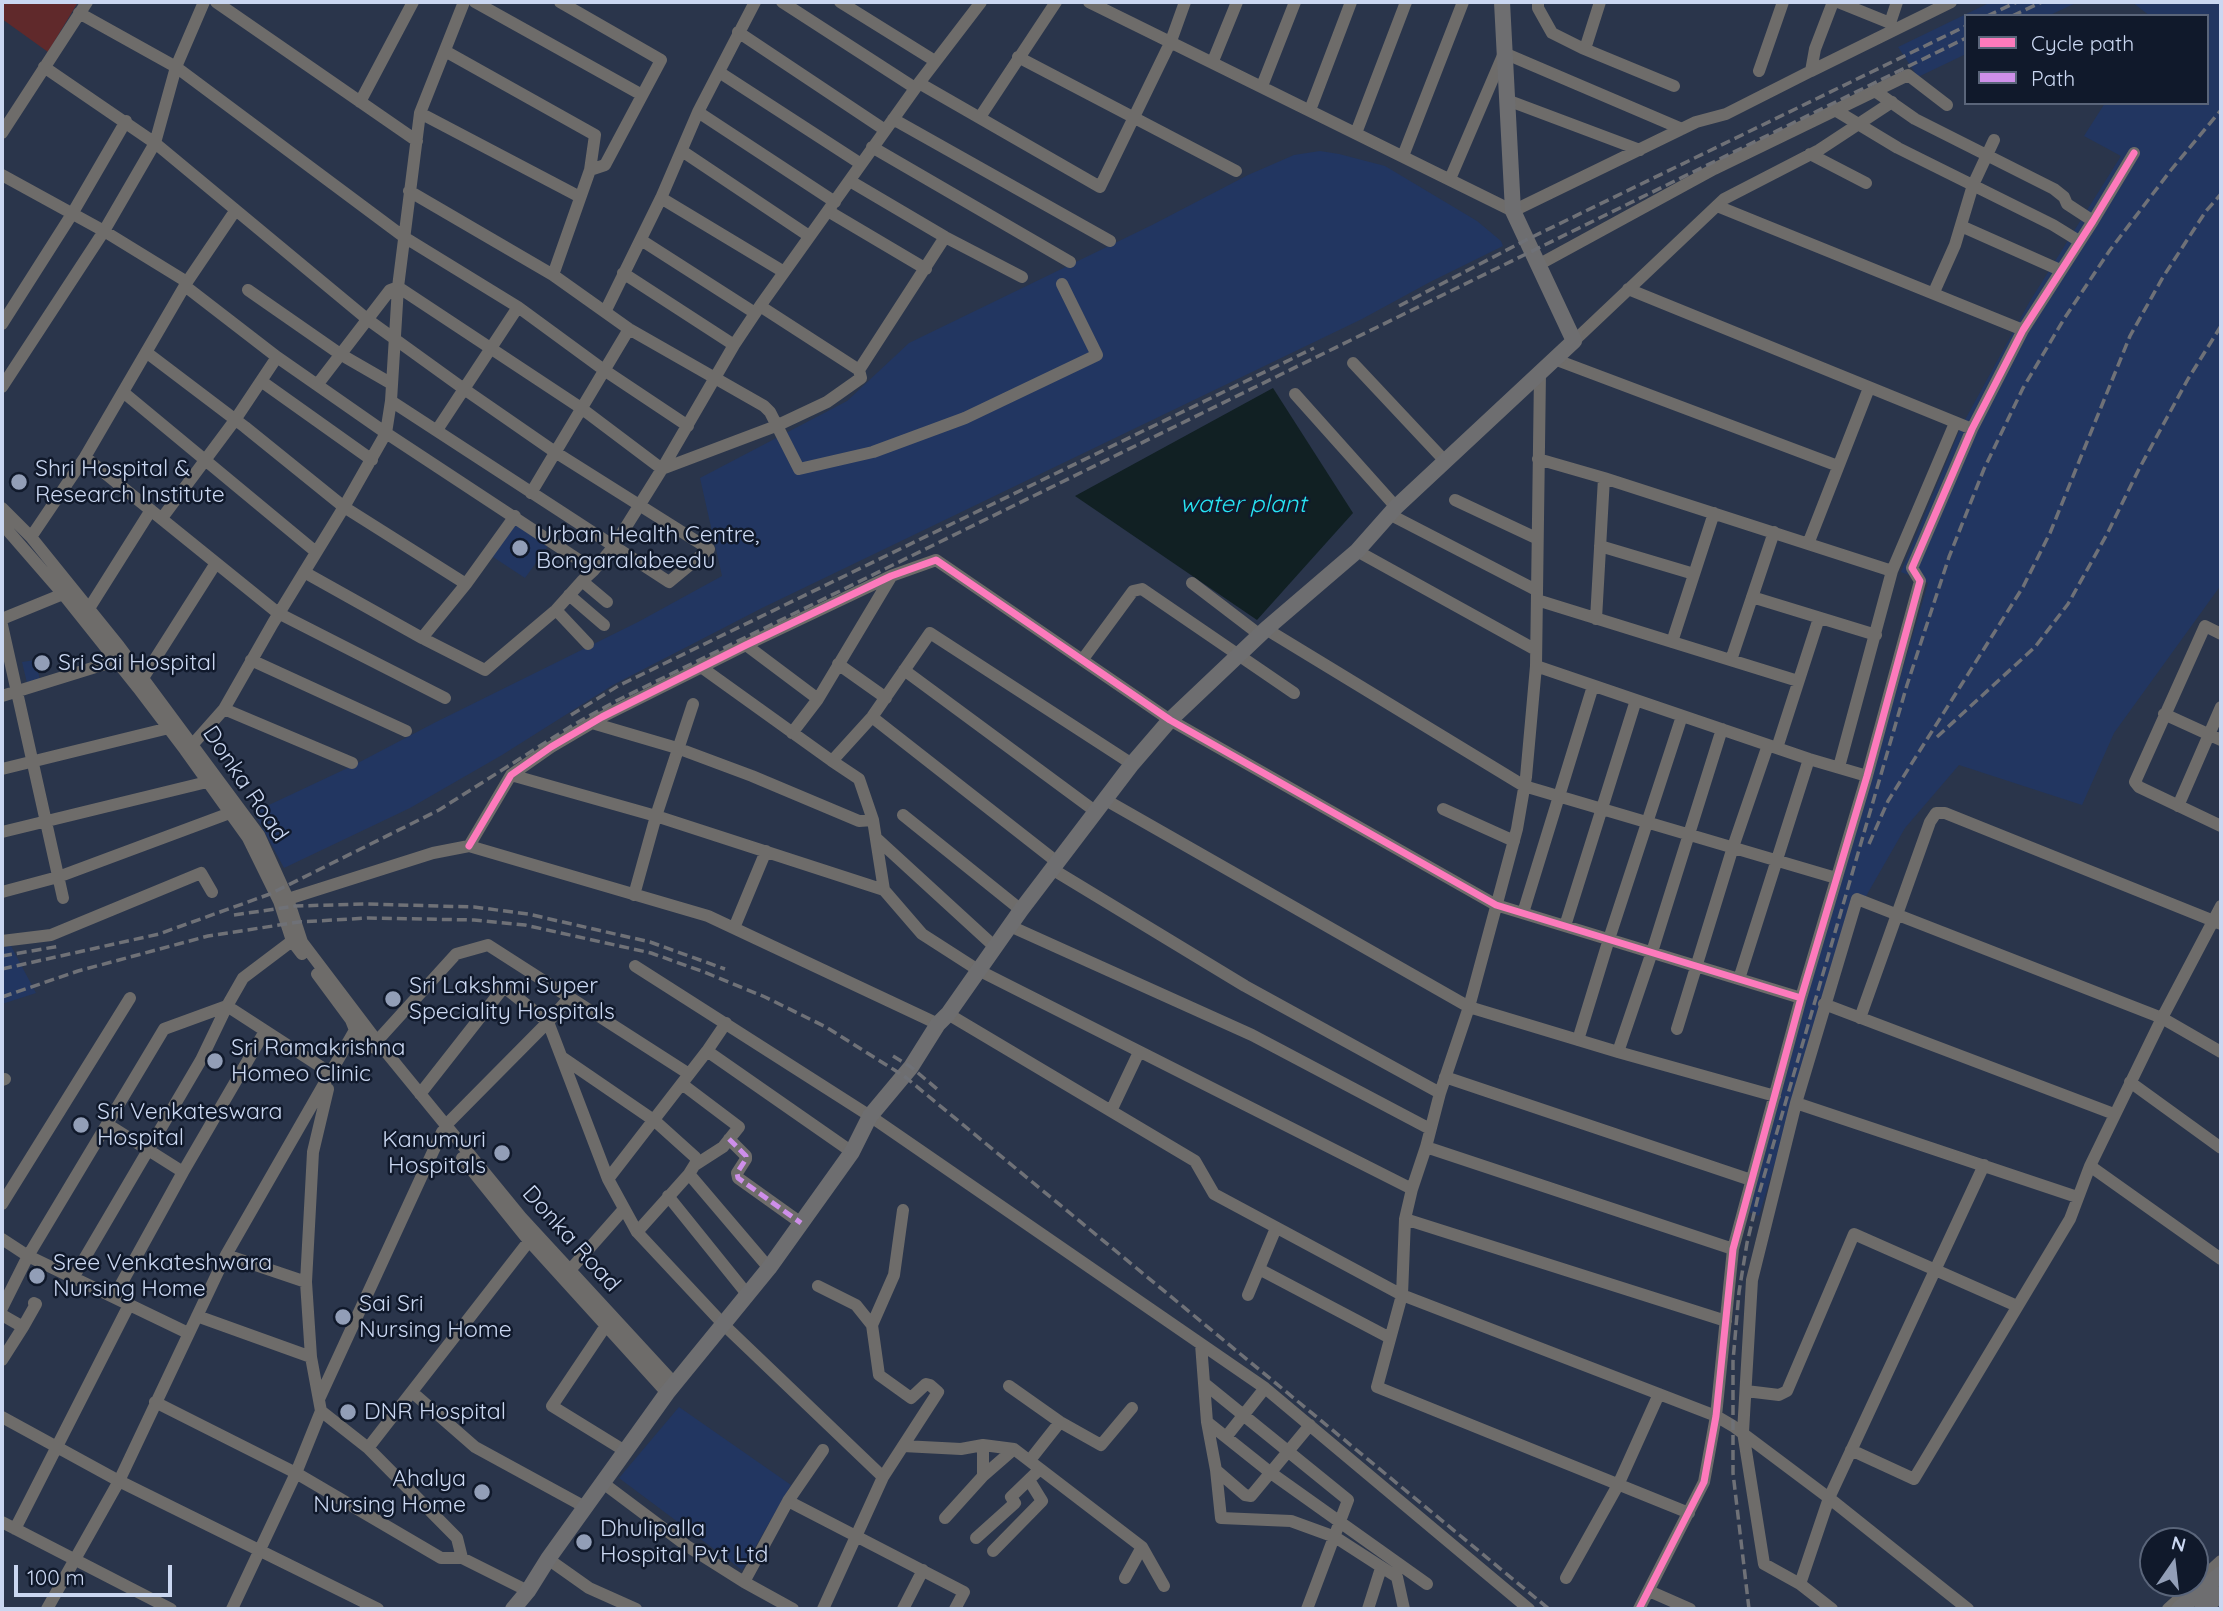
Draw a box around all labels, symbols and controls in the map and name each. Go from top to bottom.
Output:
legend [1964,14,2209,105]
text: Cycle path [2031,30,2134,56]
text: Path [2031,65,2075,91]
place label: Shri Hospital & Research Institute [35,455,225,509]
marker: Shri Hospital & Research Institute [9,472,29,492]
water label: water plant [1180,491,1306,519]
place label: Urban Health Centre, Bongaralabeedu [536,521,760,575]
marker: Urban Health Centre, Bongaralabeedu [510,538,530,558]
place label: Sri Sai Hospital [58,649,216,677]
marker: Sri Sai Hospital [32,653,52,673]
street label: Donka Road [196,721,294,847]
place label: Sri Lakshmi Super Speciality Hospitals [409,972,615,1026]
marker: Sri Lakshmi Super Speciality Hospitals [383,989,403,1009]
place label: Sri Ramakrishna Homeo Clinic [231,1034,406,1088]
marker: Sri Ramakrishna Homeo Clinic [205,1051,225,1071]
place label: Sri Venkateswara Hospital [97,1098,282,1152]
marker: Sri Venkateswara Hospital [71,1115,91,1135]
place label: Kanumuri Hospitals [382,1126,486,1180]
marker: Kanumuri Hospitals [492,1143,512,1163]
street label: Donka Road [516,1180,626,1298]
place label: Sree Venkateshwara Nursing Home [53,1249,272,1303]
marker: Sree Venkateshwara Nursing Home [27,1266,47,1286]
place label: Sai Sri Nursing Home [359,1290,512,1344]
marker: Sai Sri Nursing Home [333,1307,353,1327]
place label: DNR Hospital [364,1398,506,1426]
marker: DNR Hospital [338,1402,358,1422]
place label: Ahalya Nursing Home [313,1465,466,1519]
marker: Ahalya Nursing Home [472,1482,492,1502]
place label: Dhulipalla Hospital Pvt Ltd [600,1515,768,1569]
north arrow [2139,1527,2209,1597]
text: N [2169,1530,2188,1557]
marker: Dhulipalla Hospital Pvt Ltd [574,1532,594,1552]
scale bar [18,1552,175,1596]
text: 100 m [27,1564,85,1590]

